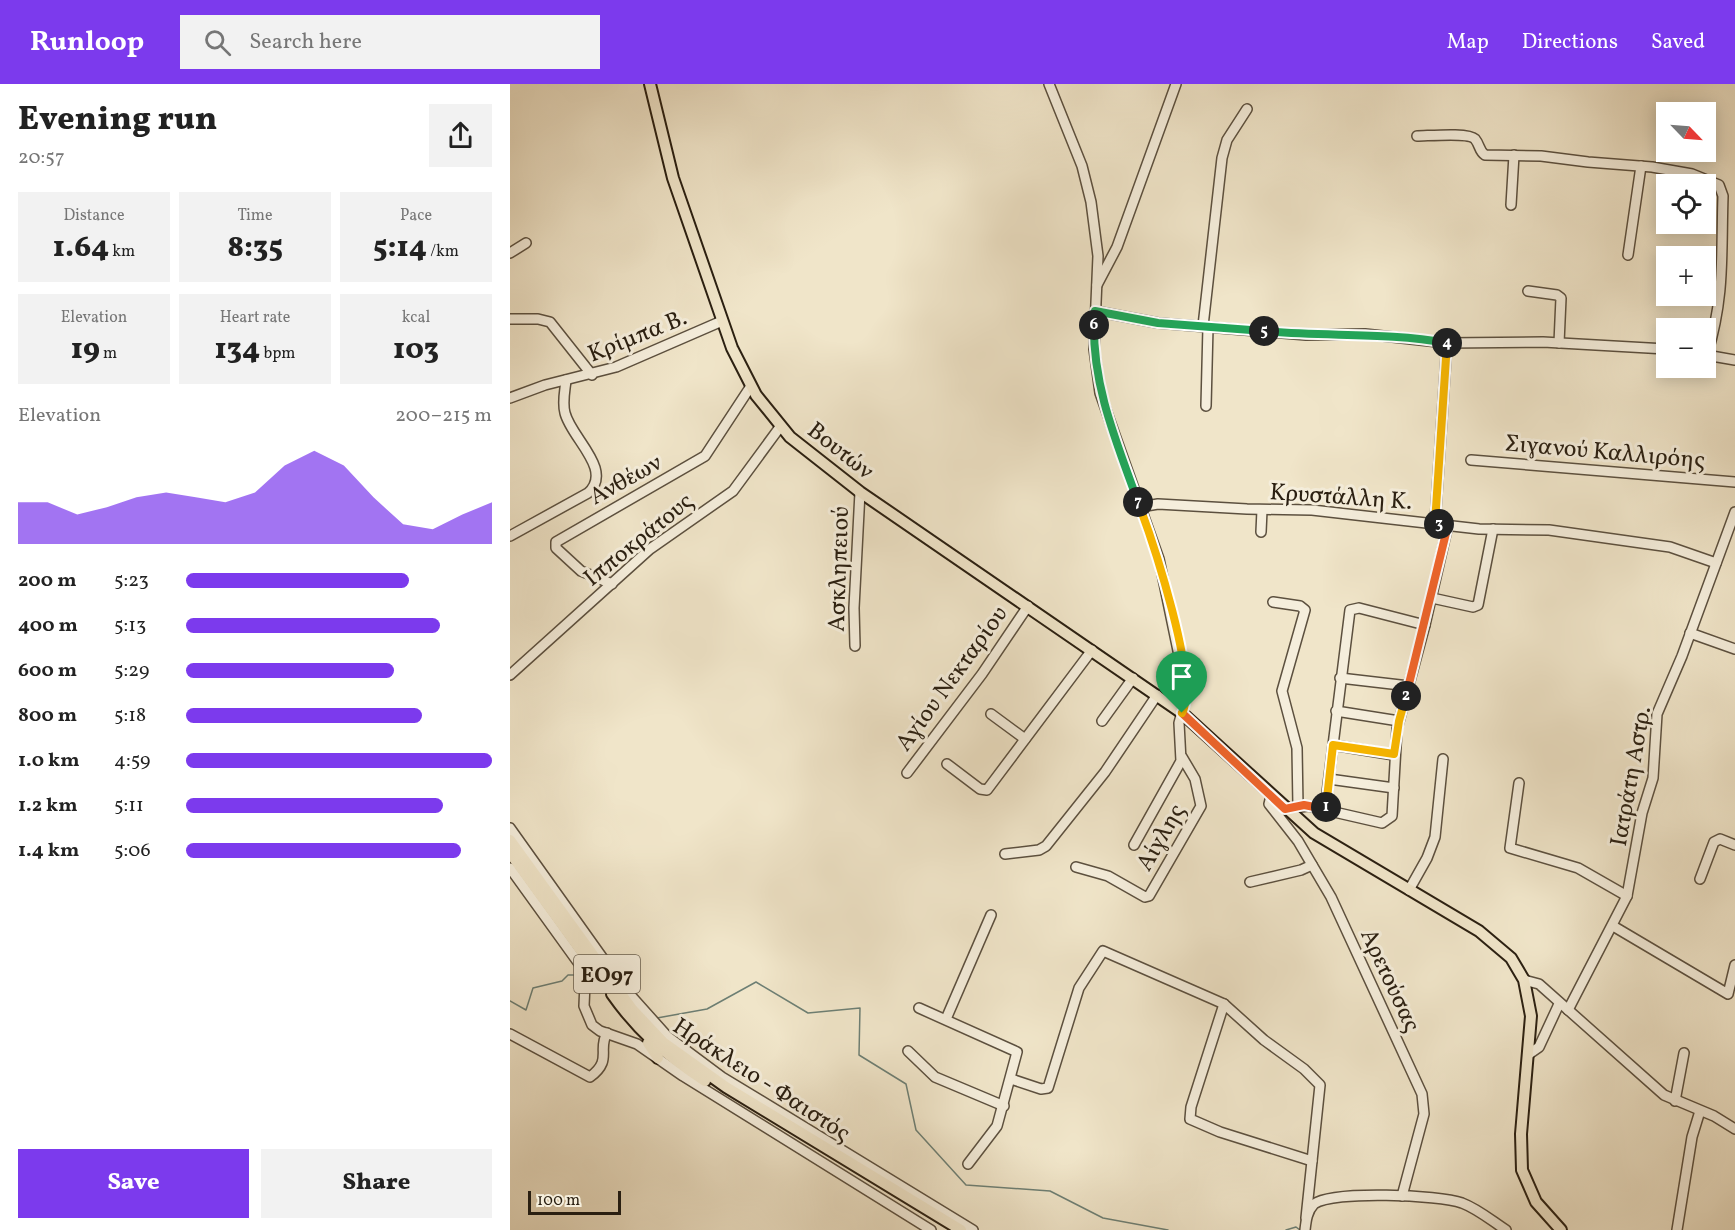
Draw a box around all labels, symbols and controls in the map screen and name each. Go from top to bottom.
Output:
search box [180,15,600,69]
text: Runloop [30,23,144,62]
icon: search [201,26,234,59]
text: Search here [249,27,362,58]
text: Map [1447,28,1489,57]
text: Directions [1522,28,1618,57]
text: Saved [1651,28,1705,57]
text: Evening run [18,98,217,144]
north arrow [1656,102,1716,162]
map controls [1656,102,1716,378]
button: share [429,104,492,167]
text: 20:57 [18,144,65,172]
button: locate [1656,174,1716,234]
text: Distance [63,205,125,227]
text: Time [237,205,273,227]
text: Pace [400,205,432,227]
text: 1.64 [53,227,109,269]
text: 8:35 [227,227,283,269]
text: 5:14 [373,227,427,269]
text: km [109,241,135,263]
text: /km [427,241,459,263]
button: + [1656,246,1716,306]
street label: Κρίμπα Β. [583,302,692,372]
text: Elevation [61,307,127,329]
text: Heart rate [220,307,290,329]
text: kcal [402,307,430,329]
pin: 6 [1079,310,1109,340]
text: 6 [1090,314,1098,336]
pin: 5 [1249,316,1279,346]
button: − [1656,318,1716,378]
text: 5 [1260,320,1268,342]
pin: 4 [1432,328,1462,358]
text: 19 [71,329,100,371]
text: 134 [215,329,260,371]
text: 103 [393,329,439,371]
text: 4 [1442,332,1452,354]
text: m [100,343,117,365]
text: bpm [260,343,295,365]
text: Elevation [18,402,101,430]
text: 200–215 m [395,402,492,430]
street label: Βουτών [799,415,881,489]
street label: Σιγανού Καλλιρόης [1503,427,1706,479]
street label: Ανθέων [583,447,669,515]
street label: Κρυστάλλη Κ. [1268,476,1413,520]
street label: Ιπποκράτους [577,486,701,595]
pin: 7 [1123,487,1153,517]
text: 7 [1134,491,1142,513]
street label: Ασκληπειού [821,506,859,632]
pin: 3 [1424,509,1454,539]
text: 3 [1435,513,1443,535]
text: 200 m [18,567,76,595]
text: 5:23 [114,567,149,595]
street label: Αγίου Νεκταρίου [888,599,1017,759]
text: 400 m [18,612,78,640]
text: 5:13 [114,612,146,640]
pin [1156,651,1207,713]
text: 600 m [18,657,77,685]
text: 5:29 [114,657,149,685]
icon: arrive [1165,660,1198,693]
pin: 2 [1391,681,1421,711]
text: 2 [1402,685,1410,707]
text: 800 m [18,702,77,730]
text: 5:18 [114,702,146,730]
street label: Ιατράτη Αστρ. [1603,704,1661,849]
text: 1.0 km [18,747,80,775]
text: 4:59 [114,747,150,775]
text: 1.2 km [18,792,78,820]
text: 5:11 [114,792,144,820]
pin: 1 [1311,792,1341,822]
text: 1 [1323,796,1329,818]
street label: Αίγλης [1129,798,1195,878]
text: 1.4 km [18,837,79,865]
text: 5:06 [114,837,151,865]
street label: Αρετούσας [1350,924,1428,1038]
road number: ΕΟ97 [574,955,640,993]
street label: Ηράκλειο - Φαιστός [665,1010,857,1151]
button: Save [18,1149,249,1218]
button: Share [261,1149,492,1218]
scale bar [528,1188,621,1216]
text: 100 m [537,1190,580,1212]

